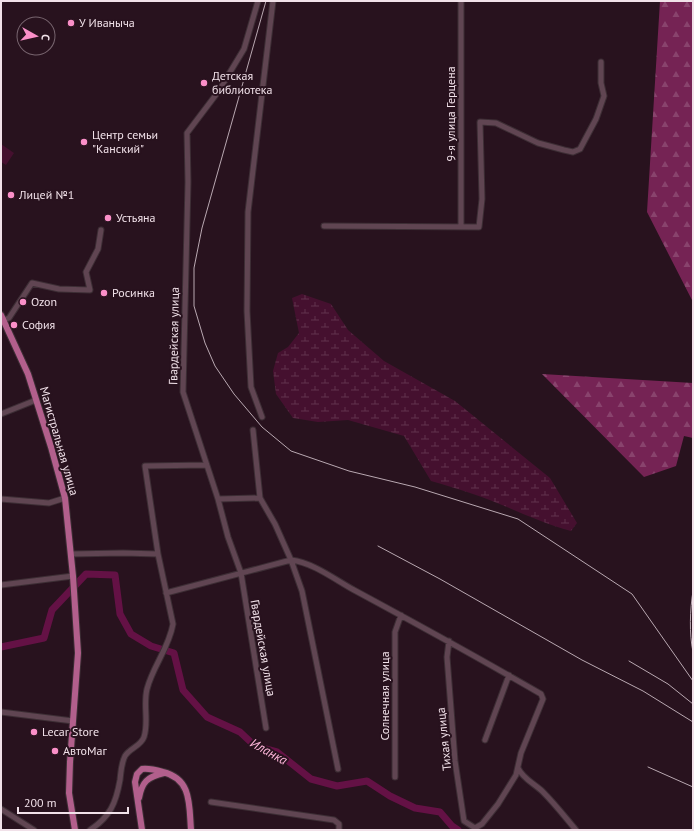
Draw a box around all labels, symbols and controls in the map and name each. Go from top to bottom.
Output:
place label: У Иваныча [79,15,135,30]
north arrow [16,16,56,56]
marker: У Иваныча [66,18,76,28]
text: С [39,33,53,41]
street label: 9-я улица Герцена [443,66,458,162]
place label: Детская библиотека [212,68,273,97]
marker: Детская библиотека [199,78,209,88]
place label: Центр семьи "Канский" [92,127,158,156]
marker: Центр семьи "Канский" [79,137,89,147]
place label: Лицей №1 [18,187,74,202]
marker: Лицей №1 [6,190,16,200]
place label: Устьяна [116,210,156,225]
marker: Устьяна [103,213,113,223]
place label: Росинка [112,285,155,300]
street label: Гвардейская улица [165,287,182,385]
marker: Росинка [99,288,109,298]
place label: Ozon [31,294,57,309]
marker: Ozon [18,297,28,307]
place label: София [22,317,55,332]
marker: София [9,320,19,330]
street label: Магистральная улица [37,385,82,497]
street label: Гвардейская улица [248,598,279,698]
street label: Солнечная улица [377,651,392,741]
street label: Тихая улица [433,707,454,771]
place label: Lecar Store [42,724,99,739]
marker: Lecar Store [29,727,39,737]
water label: Иланка [247,734,291,769]
place label: АвтоМаг [63,743,107,758]
marker: АвтоМаг [50,746,60,756]
scale bar [18,789,128,815]
text: 200 m [24,795,57,810]

